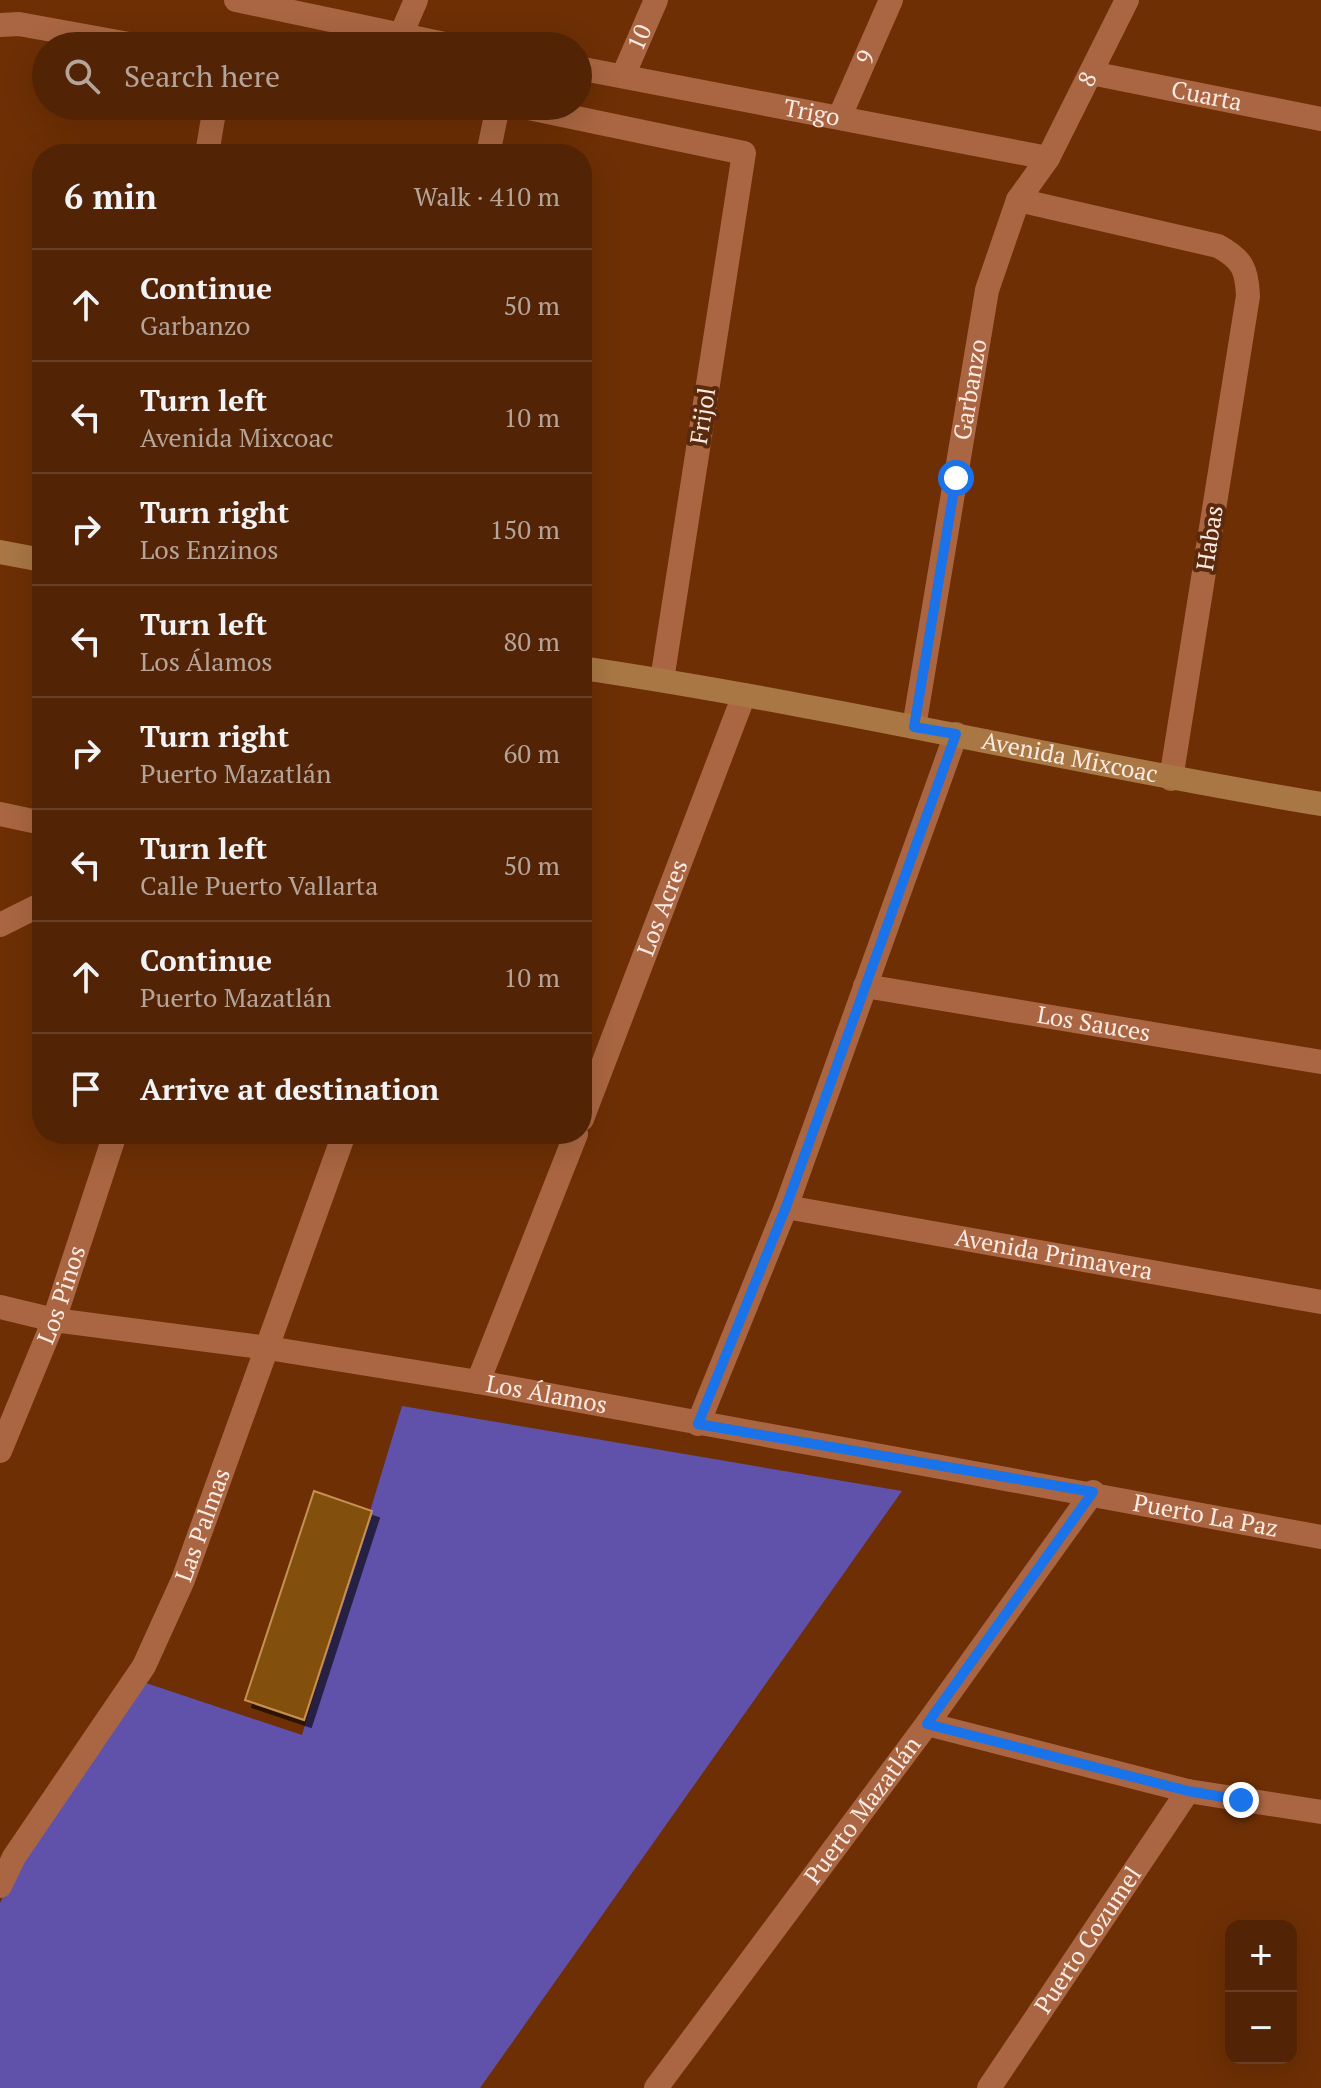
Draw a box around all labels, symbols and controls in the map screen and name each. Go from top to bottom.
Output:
street label: 10 [619,19,659,55]
search box [32,32,592,120]
street label: 9 [848,45,882,69]
icon: search [60,54,104,98]
text: Search here [124,56,280,96]
street label: 8 [1069,66,1104,92]
street label: Cuarta [1169,72,1245,118]
street label: Trigo [781,91,843,133]
text: 6 min [64,174,157,219]
text: Walk · 410 m [414,179,560,213]
text: Continue [140,268,272,308]
icon: ahead [64,283,108,327]
text: 50 m [504,288,560,322]
text: Garbanzo [140,308,251,342]
street label: Garbanzo [945,337,994,442]
text: Turn left [140,380,267,420]
street label: Frijol [682,385,722,446]
icon: left [64,395,108,439]
text: 10 m [504,400,560,434]
text: Avenida Mixcoac [140,420,334,454]
route start [938,460,974,496]
text: Turn right [140,492,289,532]
street label: Habas [1188,503,1230,573]
icon: right [64,507,108,551]
text: 150 m [490,512,560,546]
text: Los Enzinos [140,532,278,566]
text: Turn left [140,604,267,644]
icon: left [64,619,108,663]
text: 80 m [504,624,560,658]
text: Los Álamos [140,644,273,678]
text: Turn right [140,716,289,756]
street label: Avenida Mixcoac [979,724,1161,789]
icon: right [64,731,108,775]
text: 60 m [504,736,560,770]
text: Puerto Mazatlán [140,756,331,790]
text: Turn left [140,828,267,868]
icon: left [64,843,108,887]
text: 50 m [504,848,560,882]
street label: Los Acres [629,855,695,960]
text: Calle Puerto Vallarta [140,868,378,902]
text: Continue [140,940,272,980]
icon: ahead [64,955,108,999]
text: 10 m [504,960,560,994]
text: Puerto Mazatlán [140,980,331,1014]
street label: Los Sauces [1035,998,1153,1048]
icon: arrive [64,1067,108,1111]
text: Arrive at destination [140,1069,439,1109]
street label: Avenida Primavera [953,1220,1155,1287]
street label: Los Pinos [29,1241,92,1349]
street label: Los Álamos [484,1367,610,1420]
street label: Las Palmas [167,1464,237,1586]
street label: Puerto La Paz [1131,1486,1281,1544]
street label: Puerto Mazatlán [796,1729,927,1890]
route end [1223,1782,1259,1818]
street label: Puerto Cozumel [1026,1860,1148,2019]
map controls [1225,1920,1297,2064]
button: + [1225,1920,1297,1992]
button: − [1225,1992,1297,2064]

